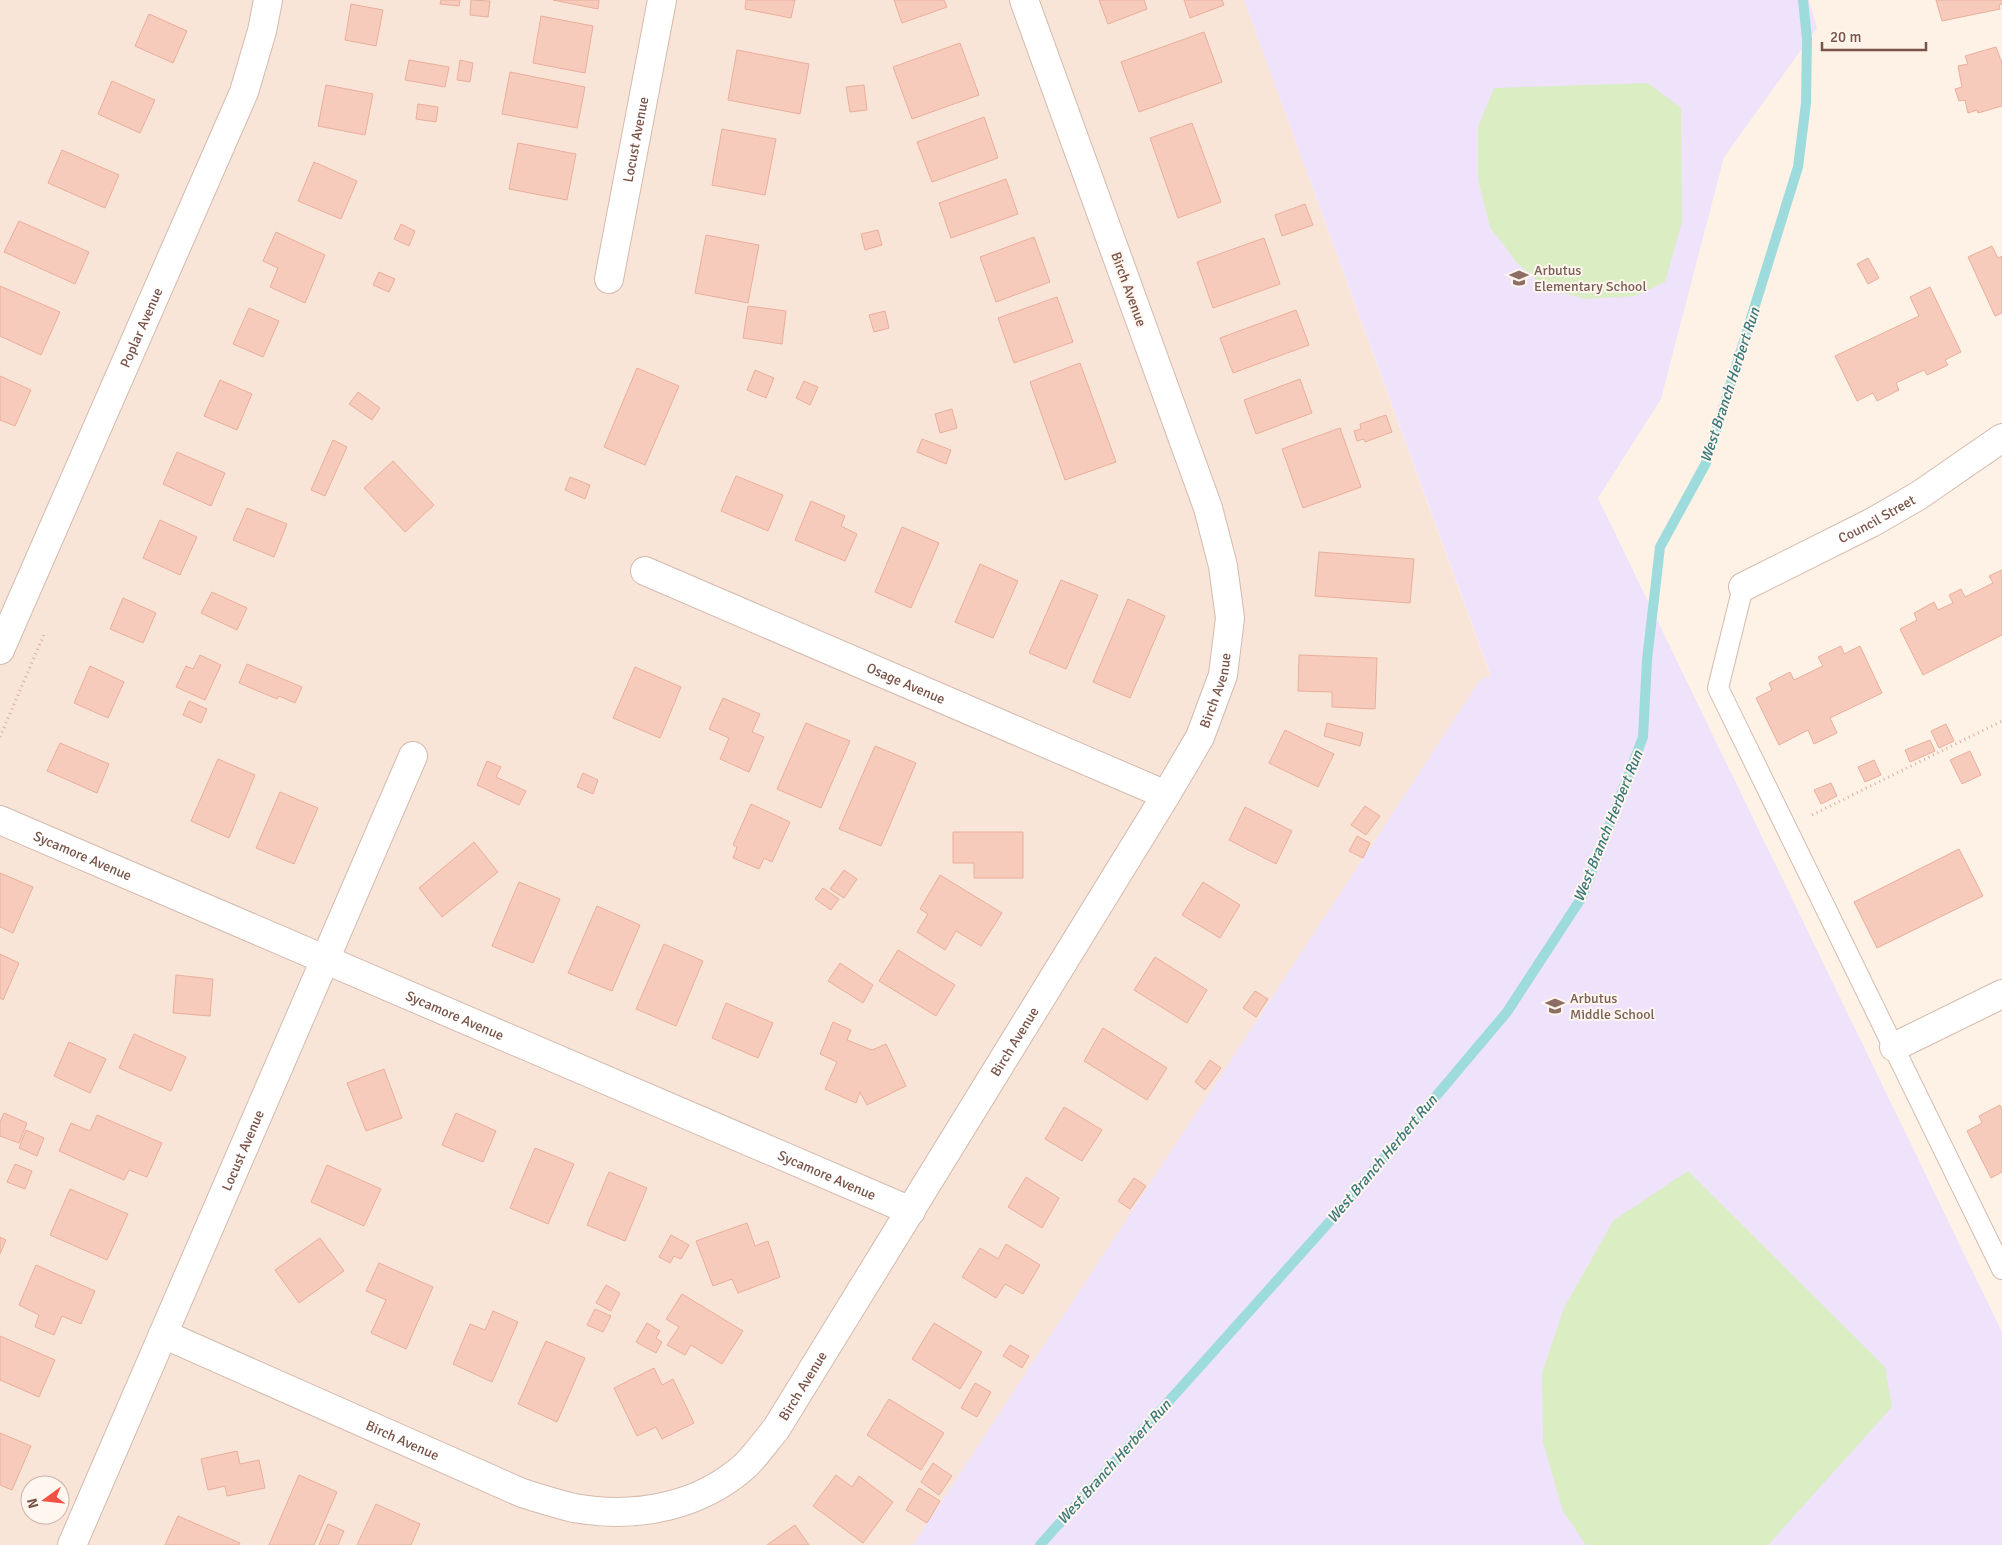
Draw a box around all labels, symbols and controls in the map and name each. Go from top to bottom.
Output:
scale bar [1822,20,1926,52]
text: 20 m [1830,28,1861,46]
street label: Locust Avenue [620,96,652,184]
street label: Birch Avenue [1107,249,1150,329]
place label: Arbutus Elementary School [1534,262,1647,295]
school or university icon: Arbutus Elementary School [1508,267,1530,289]
street label: Poplar Avenue [117,285,166,370]
water label: West Branch Herbert Run [1697,305,1764,465]
street label: Council Street [1835,491,1918,547]
street label: Birch Avenue [1196,652,1235,731]
street label: Osage Avenue [864,659,948,708]
water label: West Branch Herbert Run [1569,747,1647,904]
street label: Sycamore Avenue [31,827,134,884]
street label: Sycamore Avenue [403,987,506,1044]
place label: Arbutus Middle School [1570,990,1655,1023]
school or university icon: Arbutus Middle School [1544,995,1566,1017]
street label: Birch Avenue [987,1004,1042,1080]
water label: West Branch Herbert Run [1323,1091,1441,1227]
street label: Locust Avenue [218,1107,268,1194]
street label: Sycamore Avenue [775,1147,878,1204]
street label: Birch Avenue [775,1348,831,1424]
water label: West Branch Herbert Run [1053,1395,1175,1528]
street label: Birch Avenue [363,1417,442,1464]
north arrow [20,1475,70,1525]
text: N [23,1496,42,1510]

